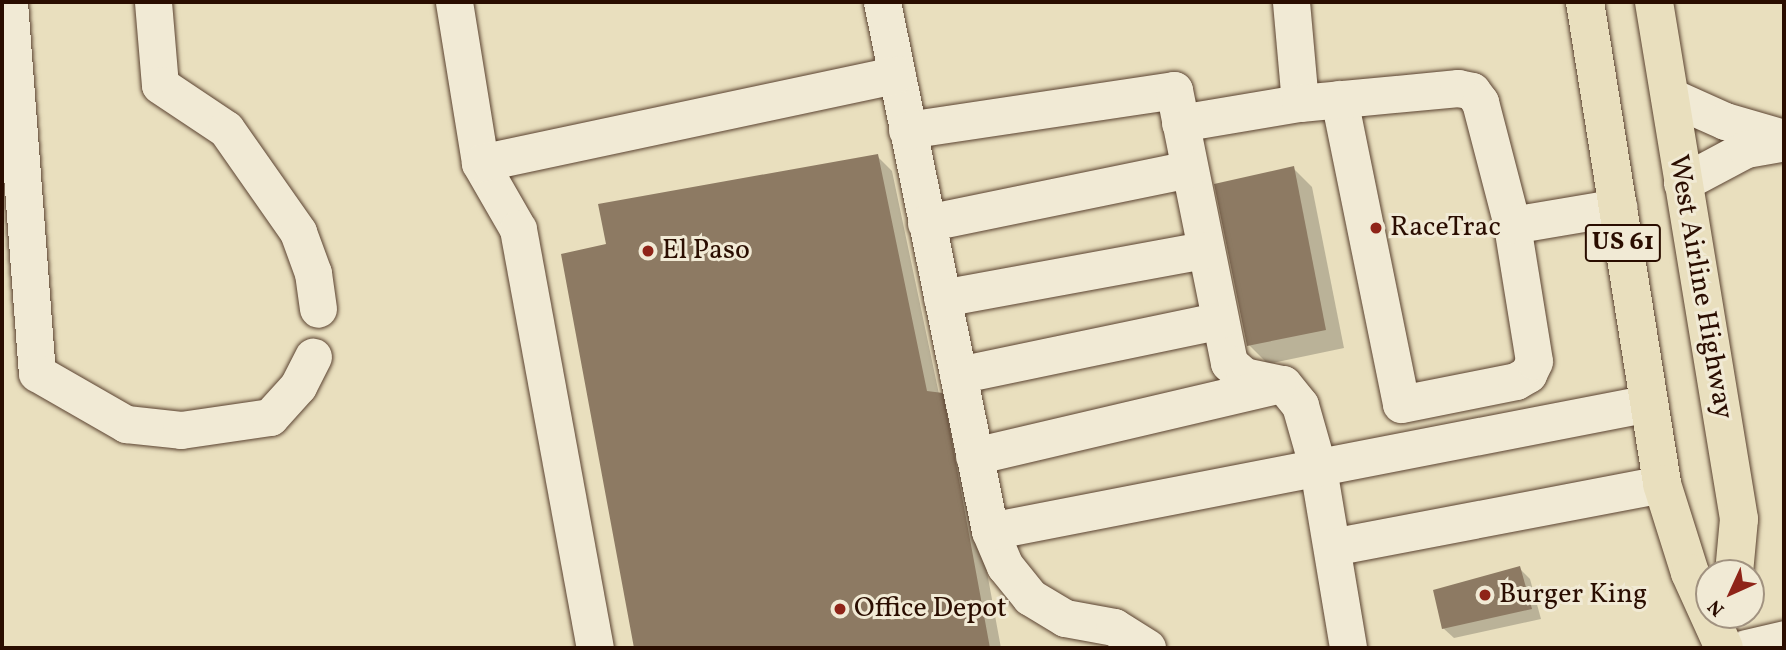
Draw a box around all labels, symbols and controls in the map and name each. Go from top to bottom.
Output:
street label: West Airline Highway [1660,152,1740,422]
place label: RaceTrac [1390,211,1501,245]
marker: RaceTrac [1368,220,1384,236]
road number: US 61 [1584,220,1662,266]
place label: El Paso [662,234,750,268]
marker: El Paso [640,243,656,259]
north arrow [1695,559,1765,629]
place label: Burger King [1499,578,1647,612]
marker: Burger King [1477,587,1493,603]
place label: Office Depot [854,592,1007,626]
text: N [1703,593,1731,622]
marker: Office Depot [832,601,848,617]

